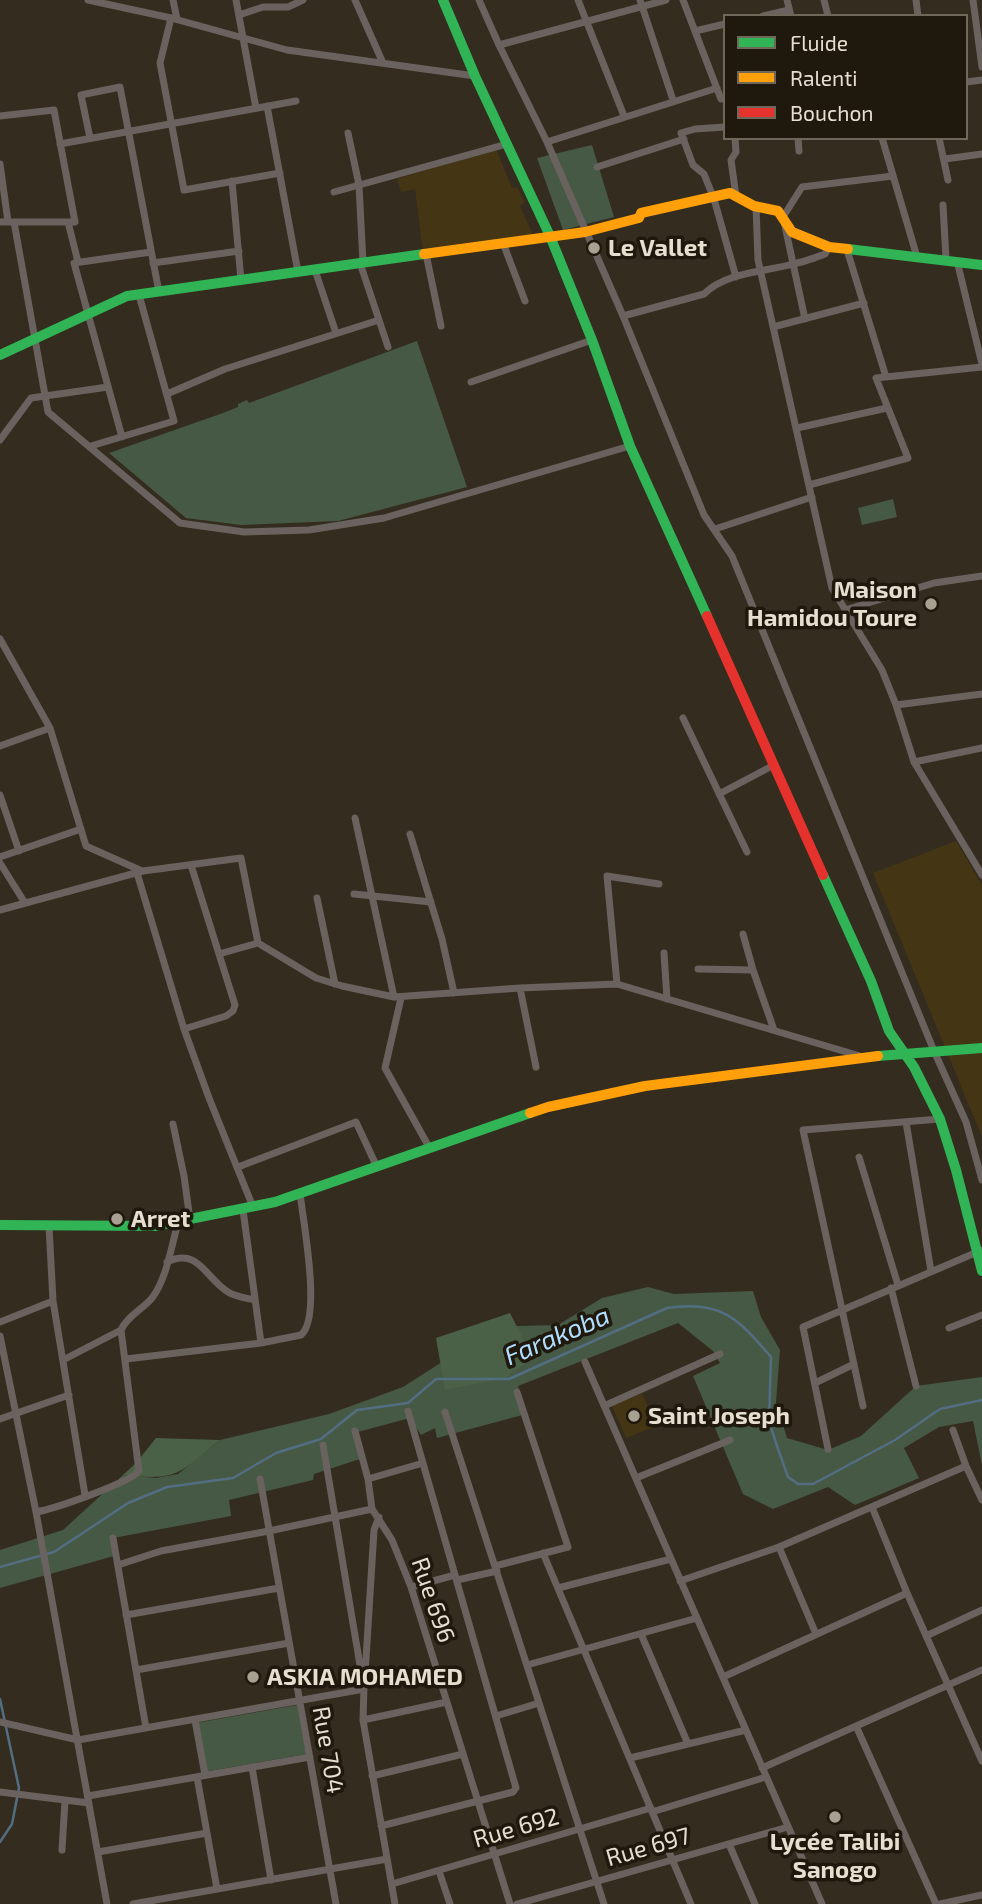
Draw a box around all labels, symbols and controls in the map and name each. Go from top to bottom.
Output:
legend [723,14,968,140]
text: Fluide [790,30,848,55]
text: Ralenti [790,65,857,90]
text: Bouchon [790,100,874,125]
place label: Le Vallet [608,234,707,262]
marker: Le Vallet [586,240,602,256]
place label: Maison Hamidou Toure [747,576,917,632]
marker: Maison Hamidou Toure [923,596,939,612]
place label: Arret [131,1205,190,1233]
marker: Arret [109,1211,125,1227]
water label: Farakoba [500,1300,614,1372]
place label: Saint Joseph [648,1402,790,1430]
marker: Saint Joseph [626,1408,642,1424]
street label: Rue 696 [405,1554,461,1646]
place label: ASKIA MOHAMED [267,1663,463,1691]
marker: ASKIA MOHAMED [245,1669,261,1685]
street label: Rue 704 [306,1704,350,1796]
street label: Rue 692 [470,1802,562,1854]
marker: Lycée Talibi Sanogo [827,1809,843,1825]
street label: Rue 697 [602,1821,694,1873]
place label: Lycée Talibi Sanogo [770,1828,900,1884]

